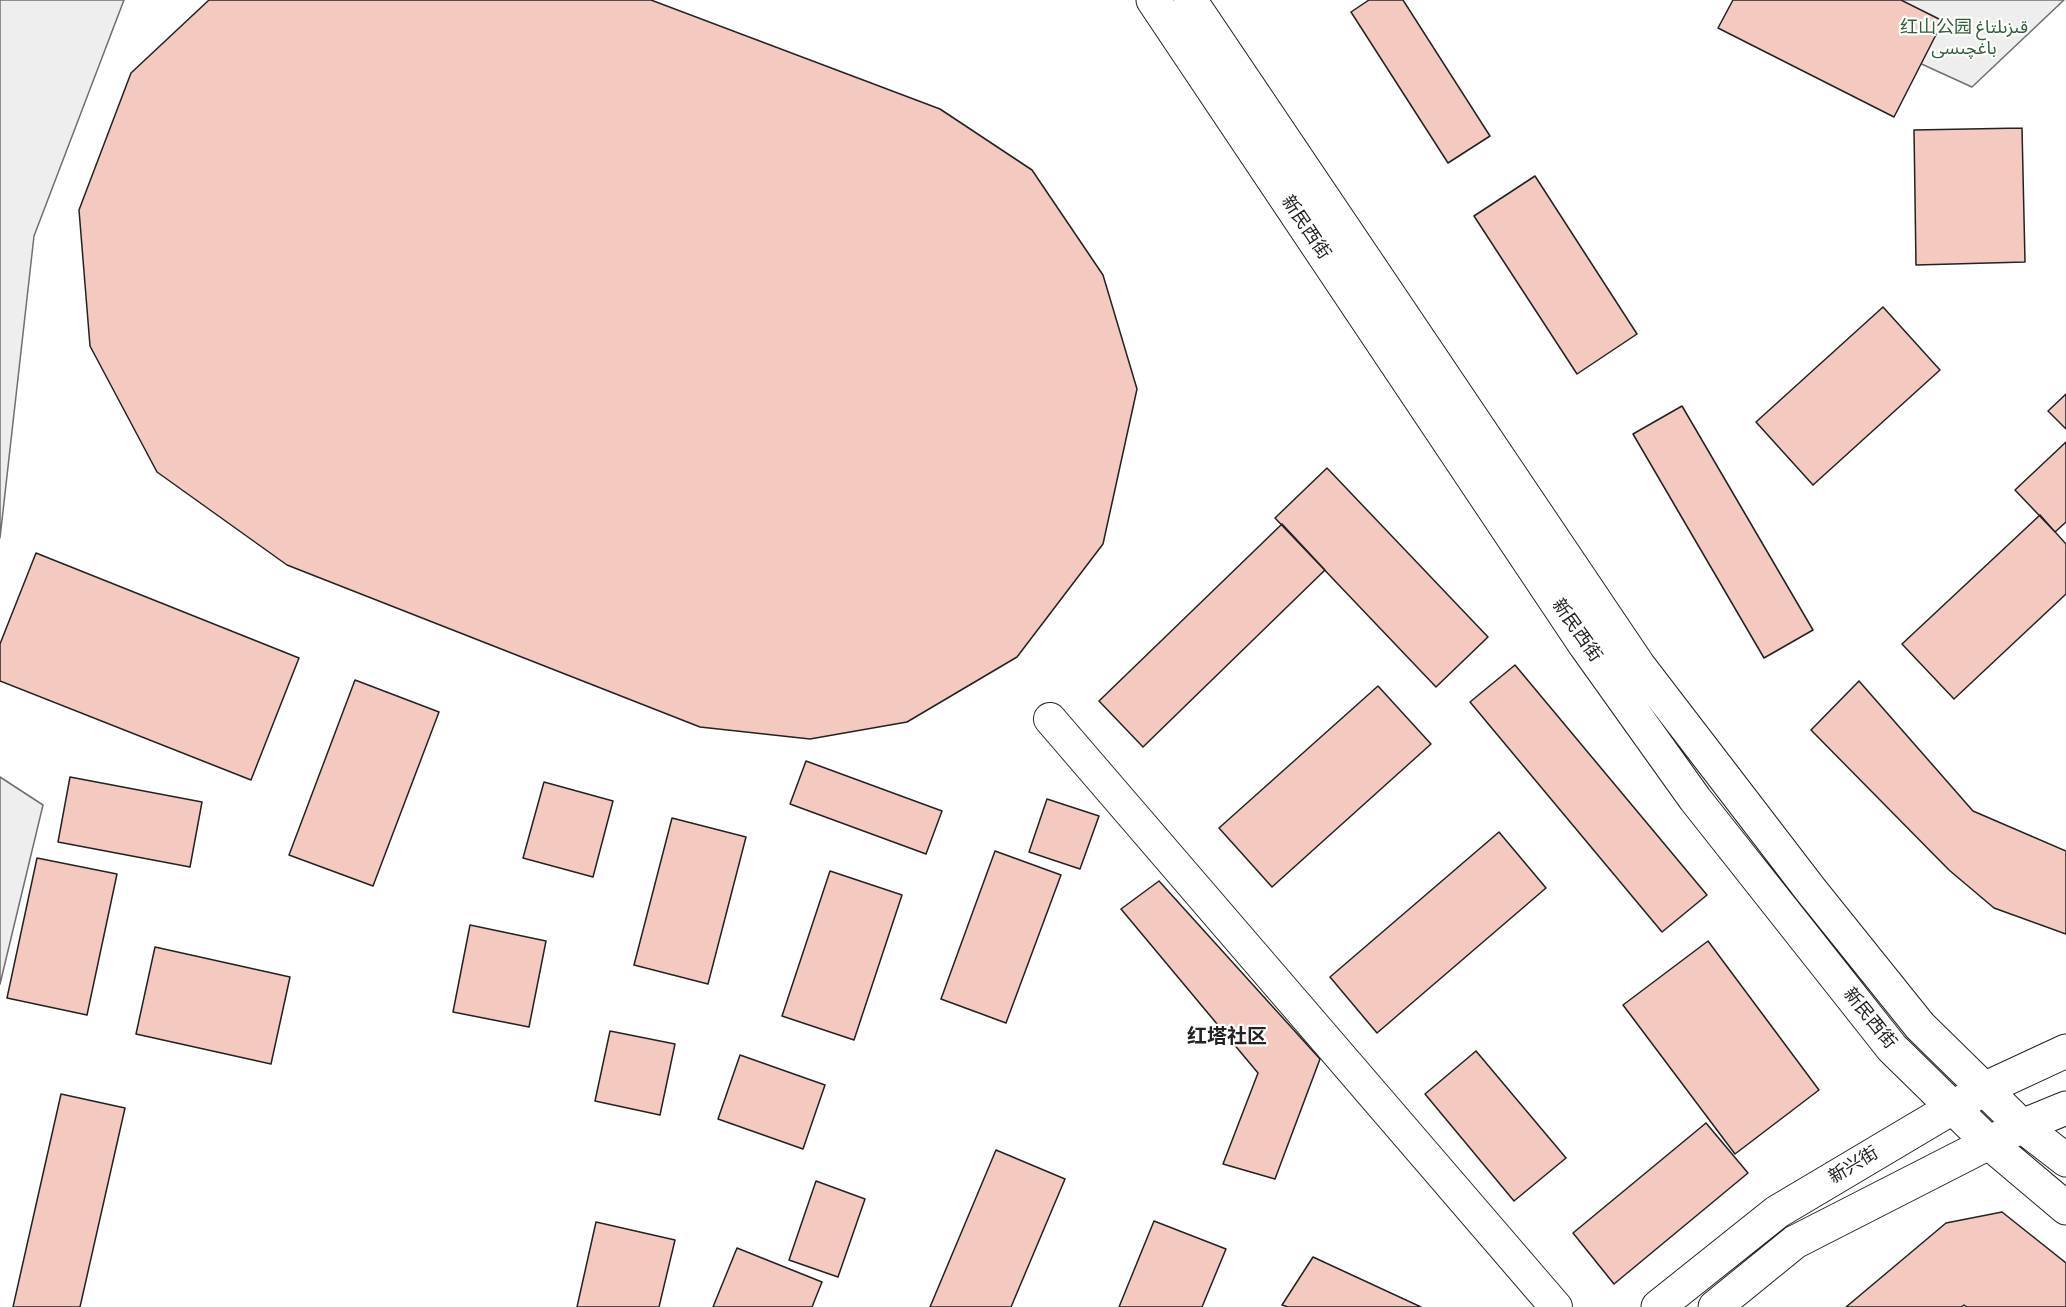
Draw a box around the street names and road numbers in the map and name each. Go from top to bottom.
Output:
street label: 新民西街 [1276,192,1334,264]
street label: 新民西街 [1547,595,1605,667]
street label: 新民西街 [1838,984,1900,1054]
street label: 新兴街 [1825,1143,1883,1189]

